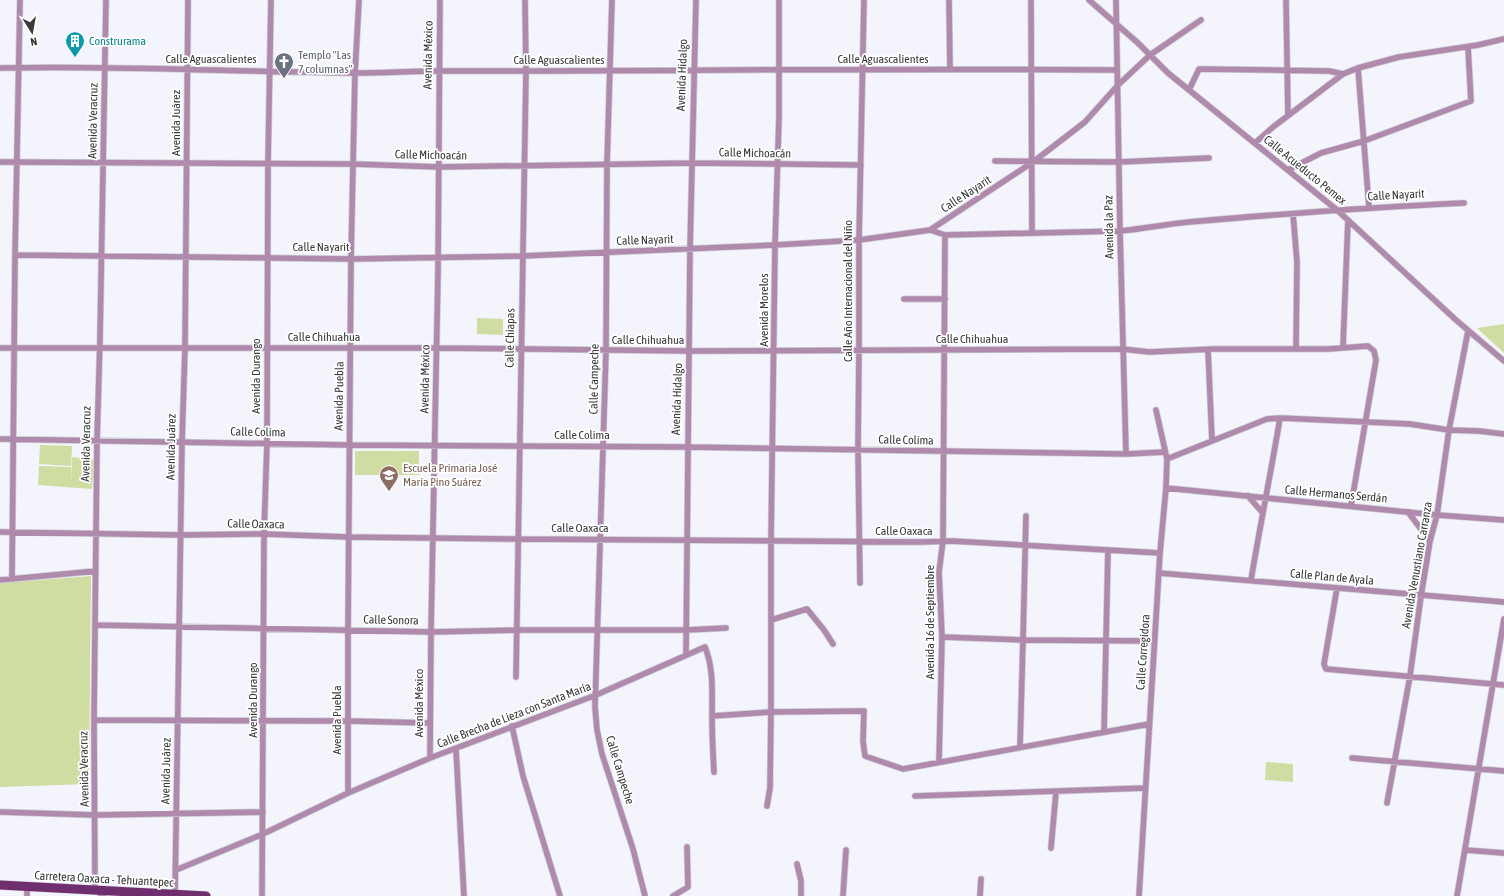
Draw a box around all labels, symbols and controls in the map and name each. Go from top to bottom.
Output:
north arrow [12,12,52,52]
street label: Avenida México [420,20,436,89]
building icon: Construrama [64,30,86,58]
place label: Construrama [89,34,146,48]
text: N [30,35,38,48]
street label: Avenida Hidalgo [674,38,690,111]
place label: Templo "Las 7 columnas" [298,48,353,76]
church icon: Templo "Las 7 columnas" [273,51,295,79]
street label: Calle Aguascalientes [165,52,257,66]
street label: Calle Aguascalientes [837,52,929,66]
street label: Calle Aguascalientes [513,53,605,67]
street label: Avenida Veracruz [85,82,101,159]
street label: Avenida Juárez [169,89,183,156]
street label: Calle Acueducto Pemex [1261,132,1349,208]
street label: Calle Michoacán [719,145,791,161]
street label: Calle Michoacán [395,147,467,163]
street label: Calle Nayarit [938,172,994,215]
street label: Calle Nayarit [1367,186,1425,203]
street label: Avenida la Paz [1101,194,1117,259]
street label: Calle Año Internacional del Niño [841,220,855,362]
street label: Calle Nayarit [616,232,674,248]
street label: Calle Nayarit [292,240,350,254]
street label: Avenida Morelos [757,273,771,347]
street label: Calle Chiapas [502,308,518,368]
street label: Calle Chihuahua [288,330,360,344]
street label: Calle Chihuahua [936,332,1008,346]
street label: Calle Chihuahua [612,333,684,347]
street label: Avenida Durango [249,338,263,414]
street label: Avenida México [417,344,433,413]
street label: Calle Campeche [586,344,602,414]
street label: Avenida Puebla [331,361,347,431]
street label: Avenida Hidalgo [669,362,685,435]
street label: Avenida Veracruz [78,405,94,482]
street label: Avenida Juárez [163,413,179,480]
street label: Calle Colima [230,425,286,439]
street label: Calle Colima [554,428,610,442]
street label: Calle Colima [878,433,934,447]
place label: Escuela Primaria José María Pino Suárez [403,461,498,489]
school or university icon: Escuela Primaria José María Pino Suárez [378,464,400,492]
street label: Calle Hermanos Serdán [1284,483,1388,505]
street label: Avenida Venustiano Carranza [1399,501,1435,629]
street label: Calle Oaxaca [227,517,285,531]
street label: Calle Oaxaca [551,521,609,535]
street label: Calle Oaxaca [875,524,933,538]
street label: Avenida 16 de Septiembre [923,565,937,679]
street label: Calle Plan de Ayala [1289,566,1375,588]
street label: Calle Sonora [363,613,419,627]
street label: Calle Corregidora [1133,614,1153,690]
street label: Avenida Durango [246,662,260,738]
street label: Avenida México [412,668,426,737]
street label: Calle Brecha de Lieza con Santa María [435,679,593,751]
street label: Avenida Puebla [330,685,344,755]
street label: Avenida Veracruz [76,730,92,807]
street label: Calle Campeche [603,734,637,806]
street label: Avenida Juárez [158,737,174,804]
street label: Carretera Oaxaca - Tehuantepec [34,868,175,890]

